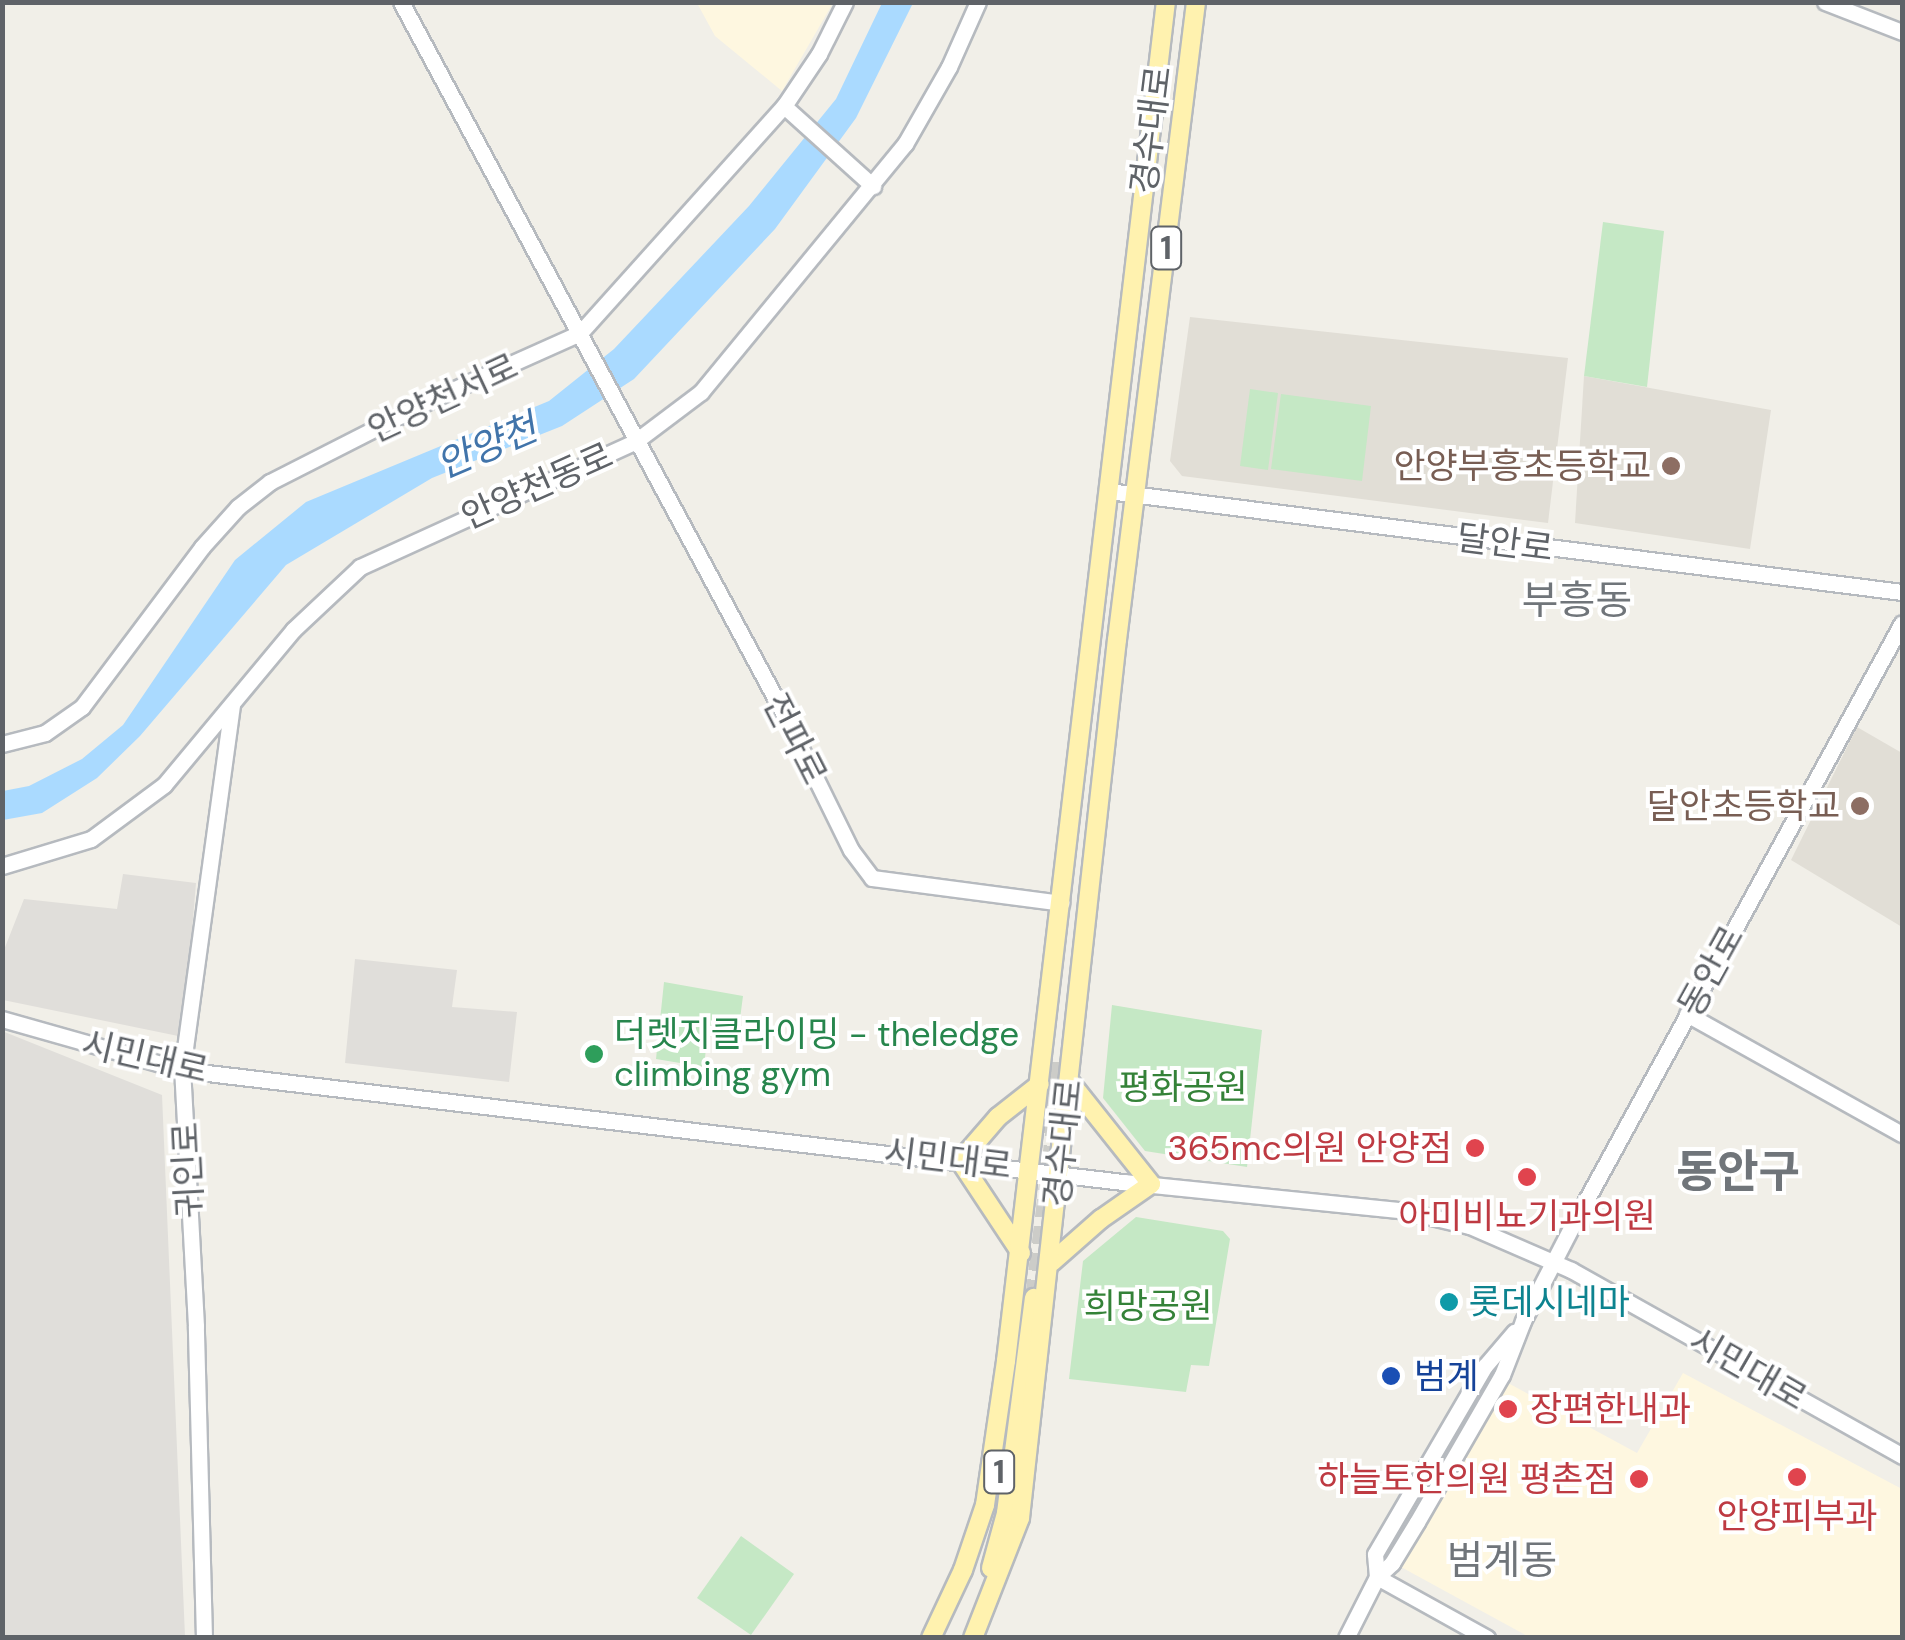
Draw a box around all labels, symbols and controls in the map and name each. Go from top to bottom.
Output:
street label: 경수대로 [1122,64,1180,196]
road number: 1 [1148,221,1184,275]
street label: 안양천서로 [361,345,525,451]
water label: 안양천 [430,406,544,488]
street label: 안양천동로 [455,434,619,538]
place label: 안양부흥초등학교 [1393,445,1651,487]
marker: 안양부흥초등학교 [1660,455,1682,477]
street label: 달안로 [1455,516,1555,570]
district label: 부흥동 [1522,576,1632,624]
street label: 전파로 [754,686,836,792]
place label: 달안초등학교 [1647,785,1840,827]
marker: 달안초등학교 [1849,795,1871,817]
street label: 동안로 [1669,919,1753,1023]
place label: 더렛지클라이밍 - theledge climbing gym [614,1013,1019,1095]
street label: 시민대로 [78,1022,212,1092]
marker: 더렛지클라이밍 - theledge climbing gym [583,1043,605,1065]
park label: 평화공원 [1119,1066,1247,1108]
street label: 경수대로 [1035,1077,1091,1209]
street label: 귀인로 [165,1121,211,1219]
place label: 365mc의원 안양점 [1167,1127,1452,1169]
street label: 시민대로 [882,1130,1014,1188]
marker: 365mc의원 안양점 [1462,1135,1488,1161]
district label: 동안구 [1676,1145,1800,1199]
marker: 아미비뇨기과의원 [1514,1164,1540,1190]
place label: 아미비뇨기과의원 [1398,1195,1656,1237]
place label: 롯데시네마 [1469,1281,1630,1323]
park label: 희망공원 [1084,1285,1212,1327]
marker: 롯데시네마 [1438,1291,1460,1313]
street label: 시민대로 [1682,1319,1814,1419]
place label: 범계 [1414,1355,1478,1397]
marker: 범계 [1378,1363,1404,1389]
place label: 장편한내과 [1530,1388,1691,1430]
marker: 장편한내과 [1495,1396,1521,1422]
road number: 1 [982,1445,1016,1499]
place label: 하늘토한의원 평촌점 [1317,1458,1616,1500]
marker: 안양피부과 [1784,1464,1810,1490]
marker: 하늘토한의원 평촌점 [1626,1466,1652,1492]
place label: 안양피부과 [1717,1495,1877,1537]
district label: 범계동 [1447,1536,1557,1584]

